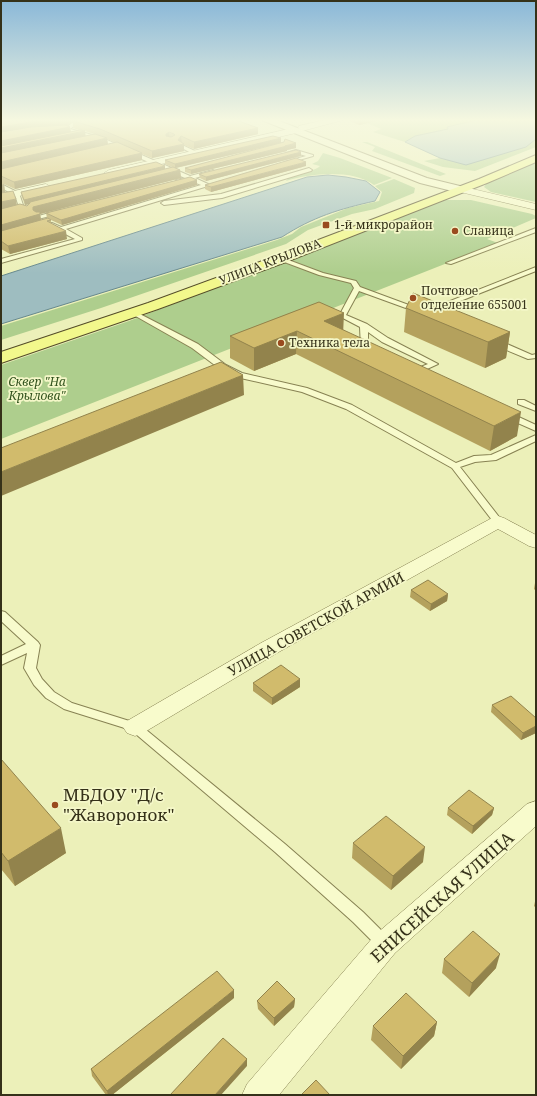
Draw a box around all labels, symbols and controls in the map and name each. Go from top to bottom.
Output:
place label: 1-й микрорайон [334,216,433,233]
marker: 1-й микрорайон [321,220,331,230]
place label: Славица [463,222,514,239]
marker: Славица [450,226,460,236]
street label: УЛИЦА КРЫЛОВА [216,234,324,289]
place label: Почтовое отделение 655001 [421,282,528,313]
marker: Почтовое отделение 655001 [408,293,418,303]
place label: Техника тела [289,334,370,351]
marker: Техника тела [276,338,286,348]
park label: Сквер "На Крылова" [8,373,67,404]
street label: УЛИЦА СОВЕТСКОЙ АРМИИ [224,567,407,680]
place label: МБДОУ "Д/с "Жаворонок" [63,783,174,826]
marker: МБДОУ "Д/с "Жаворонок" [50,800,60,810]
street label: ЕНИСЕЙСКАЯ УЛИЦА [365,826,518,967]

